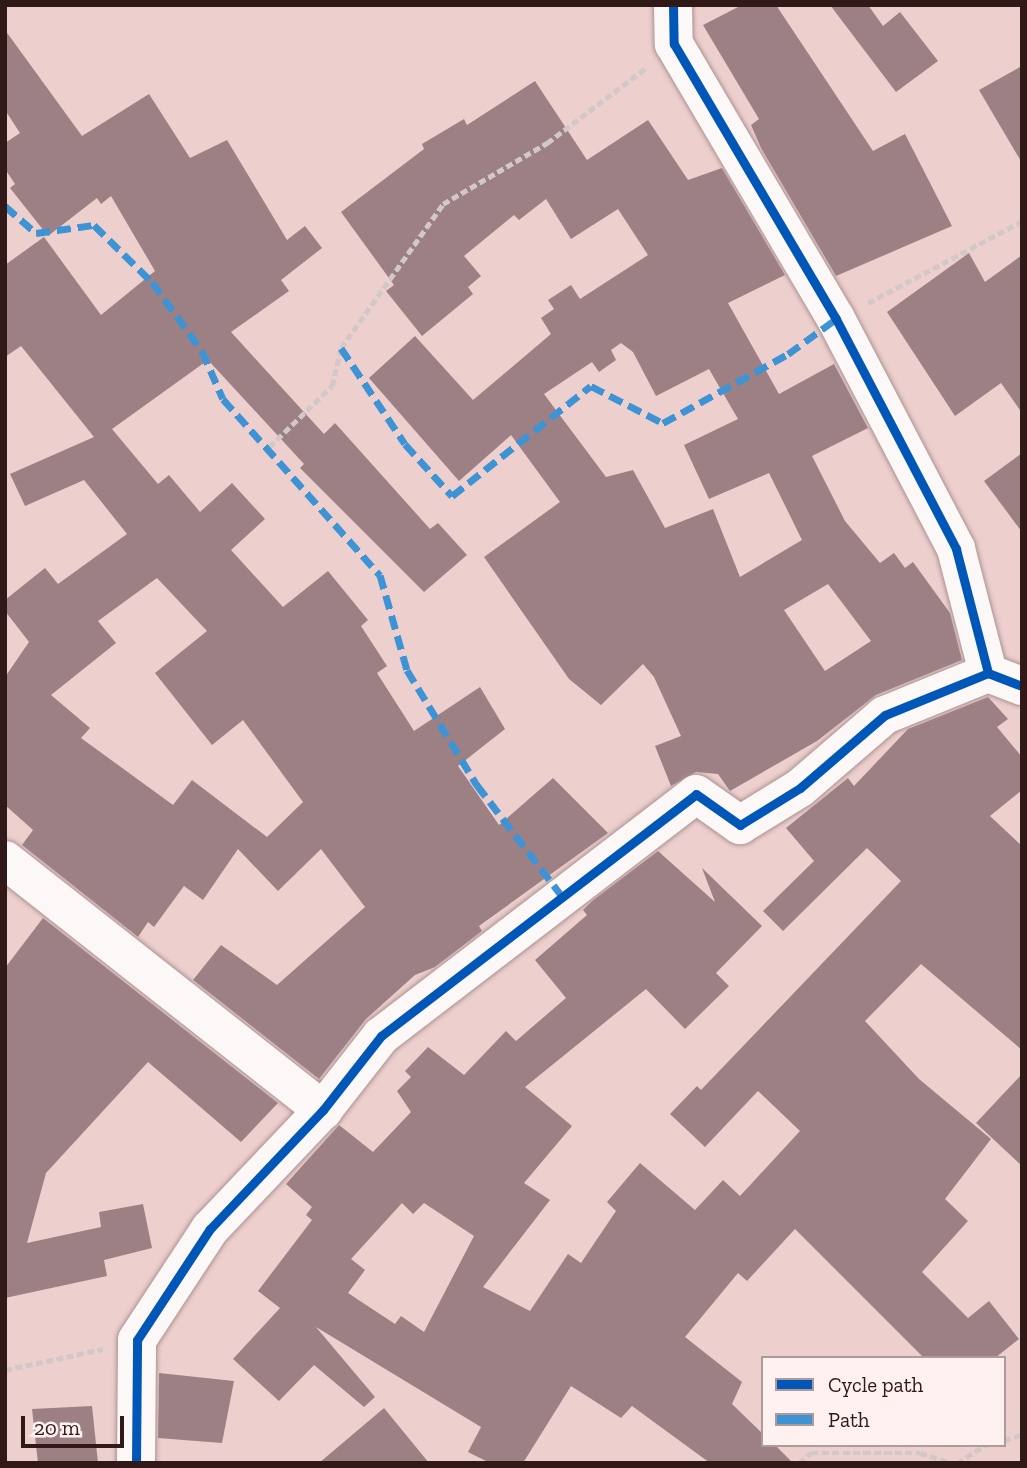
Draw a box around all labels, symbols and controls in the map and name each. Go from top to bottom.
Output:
legend [761,1356,1006,1447]
text: Cycle path [828,1372,923,1397]
scale bar [24,1402,128,1446]
text: Path [828,1407,870,1432]
text: 20 m [34,1415,80,1440]

